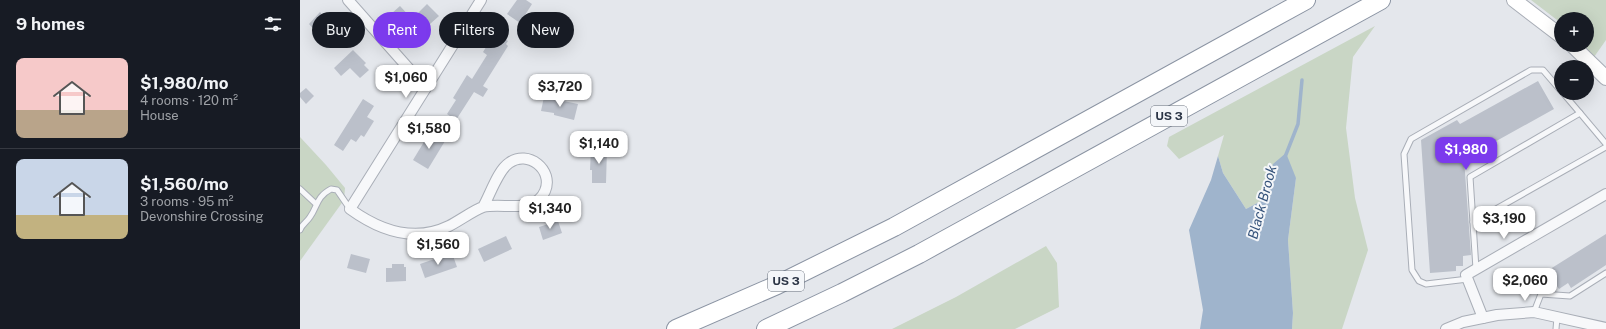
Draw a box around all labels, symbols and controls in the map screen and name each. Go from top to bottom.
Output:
chip: Buy [312,12,365,48]
chip: Rent [373,12,431,48]
chip: Filters [439,12,509,48]
chip: New [517,12,574,48]
map controls [1554,12,1594,100]
button: + [1554,12,1594,52]
icon: filters [262,13,284,35]
text: 9 homes [16,14,85,34]
button: − [1554,60,1594,100]
pin: $1,060 [373,65,439,99]
text: $1,060 [384,70,428,85]
text: $1,980/mo [140,73,229,93]
icon: home [48,74,96,122]
pin: $3,720 [527,74,593,108]
text: $3,720 [538,79,582,94]
text: 4 rooms · 120 m² [140,93,238,108]
road number: US 3 [1151,106,1187,126]
text: House [140,108,179,123]
pin: $1,580 [396,116,462,150]
text: $1,580 [407,121,451,136]
pin: $1,140 [566,131,632,165]
text: $1,140 [579,136,619,151]
pin: $1,980 [1433,137,1499,171]
text: $1,980 [1444,142,1488,157]
water label: Black Brook [1244,163,1280,241]
text: $1,560/mo [140,174,229,194]
icon: home [48,175,96,223]
text: 3 rooms · 95 m² [140,194,234,209]
pin: $1,340 [517,196,583,230]
text: $1,340 [528,201,572,216]
pin: $3,190 [1471,206,1537,240]
text: Devonshire Crossing [140,209,264,224]
text: $3,190 [1482,211,1526,226]
pin: $1,560 [405,232,471,266]
text: $1,560 [416,237,460,252]
pin: $2,060 [1492,268,1558,302]
road number: US 3 [768,271,804,291]
text: $2,060 [1502,273,1548,288]

